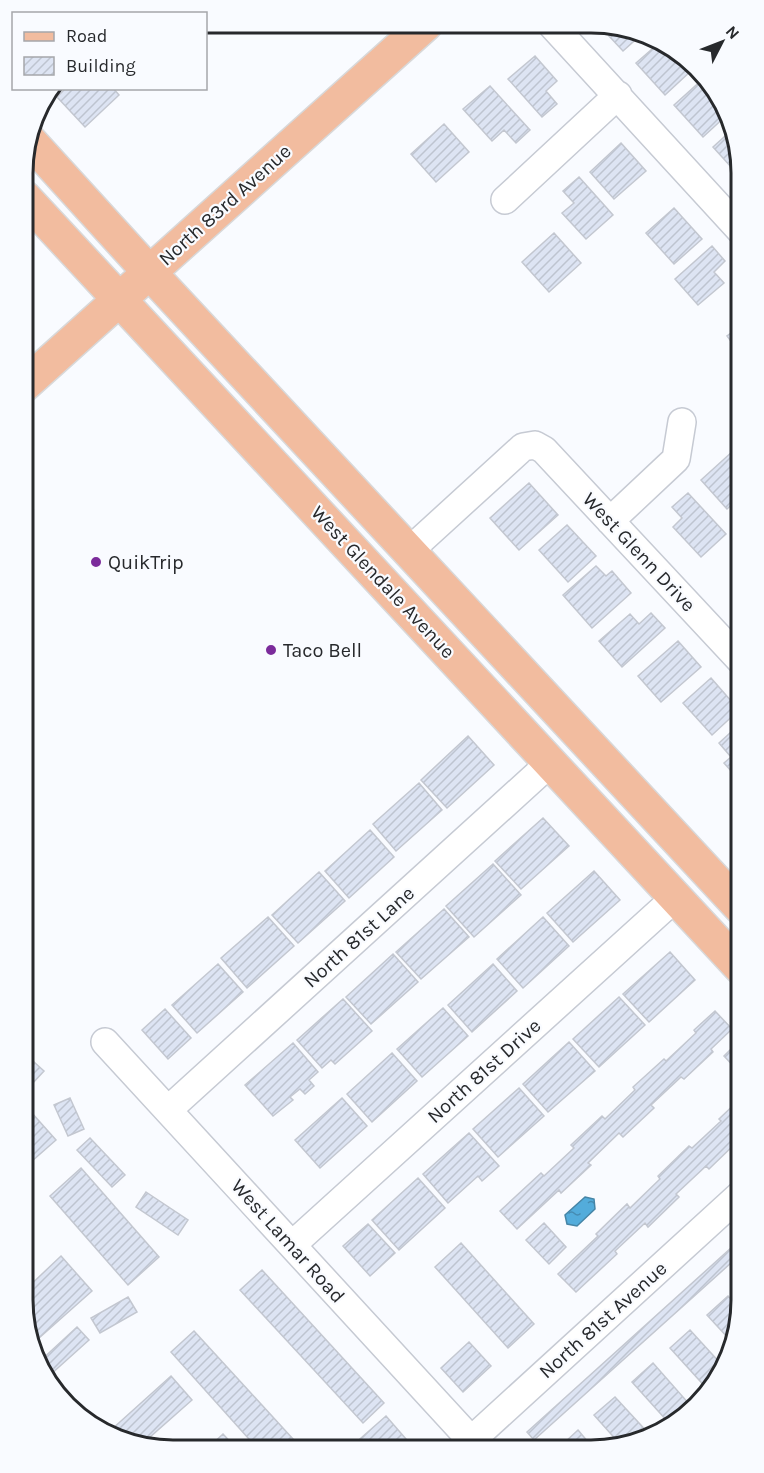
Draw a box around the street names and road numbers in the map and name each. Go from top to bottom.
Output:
street label: North 83rd Avenue [154,140,296,270]
street label: West Glenn Drive [578,488,700,616]
street label: West Glendale Avenue [306,501,460,663]
street label: North 81st Lane [299,881,419,993]
street label: North 81st Drive [423,1014,545,1128]
street label: West Lamar Road [226,1174,350,1308]
street label: North 81st Avenue [534,1257,672,1383]

